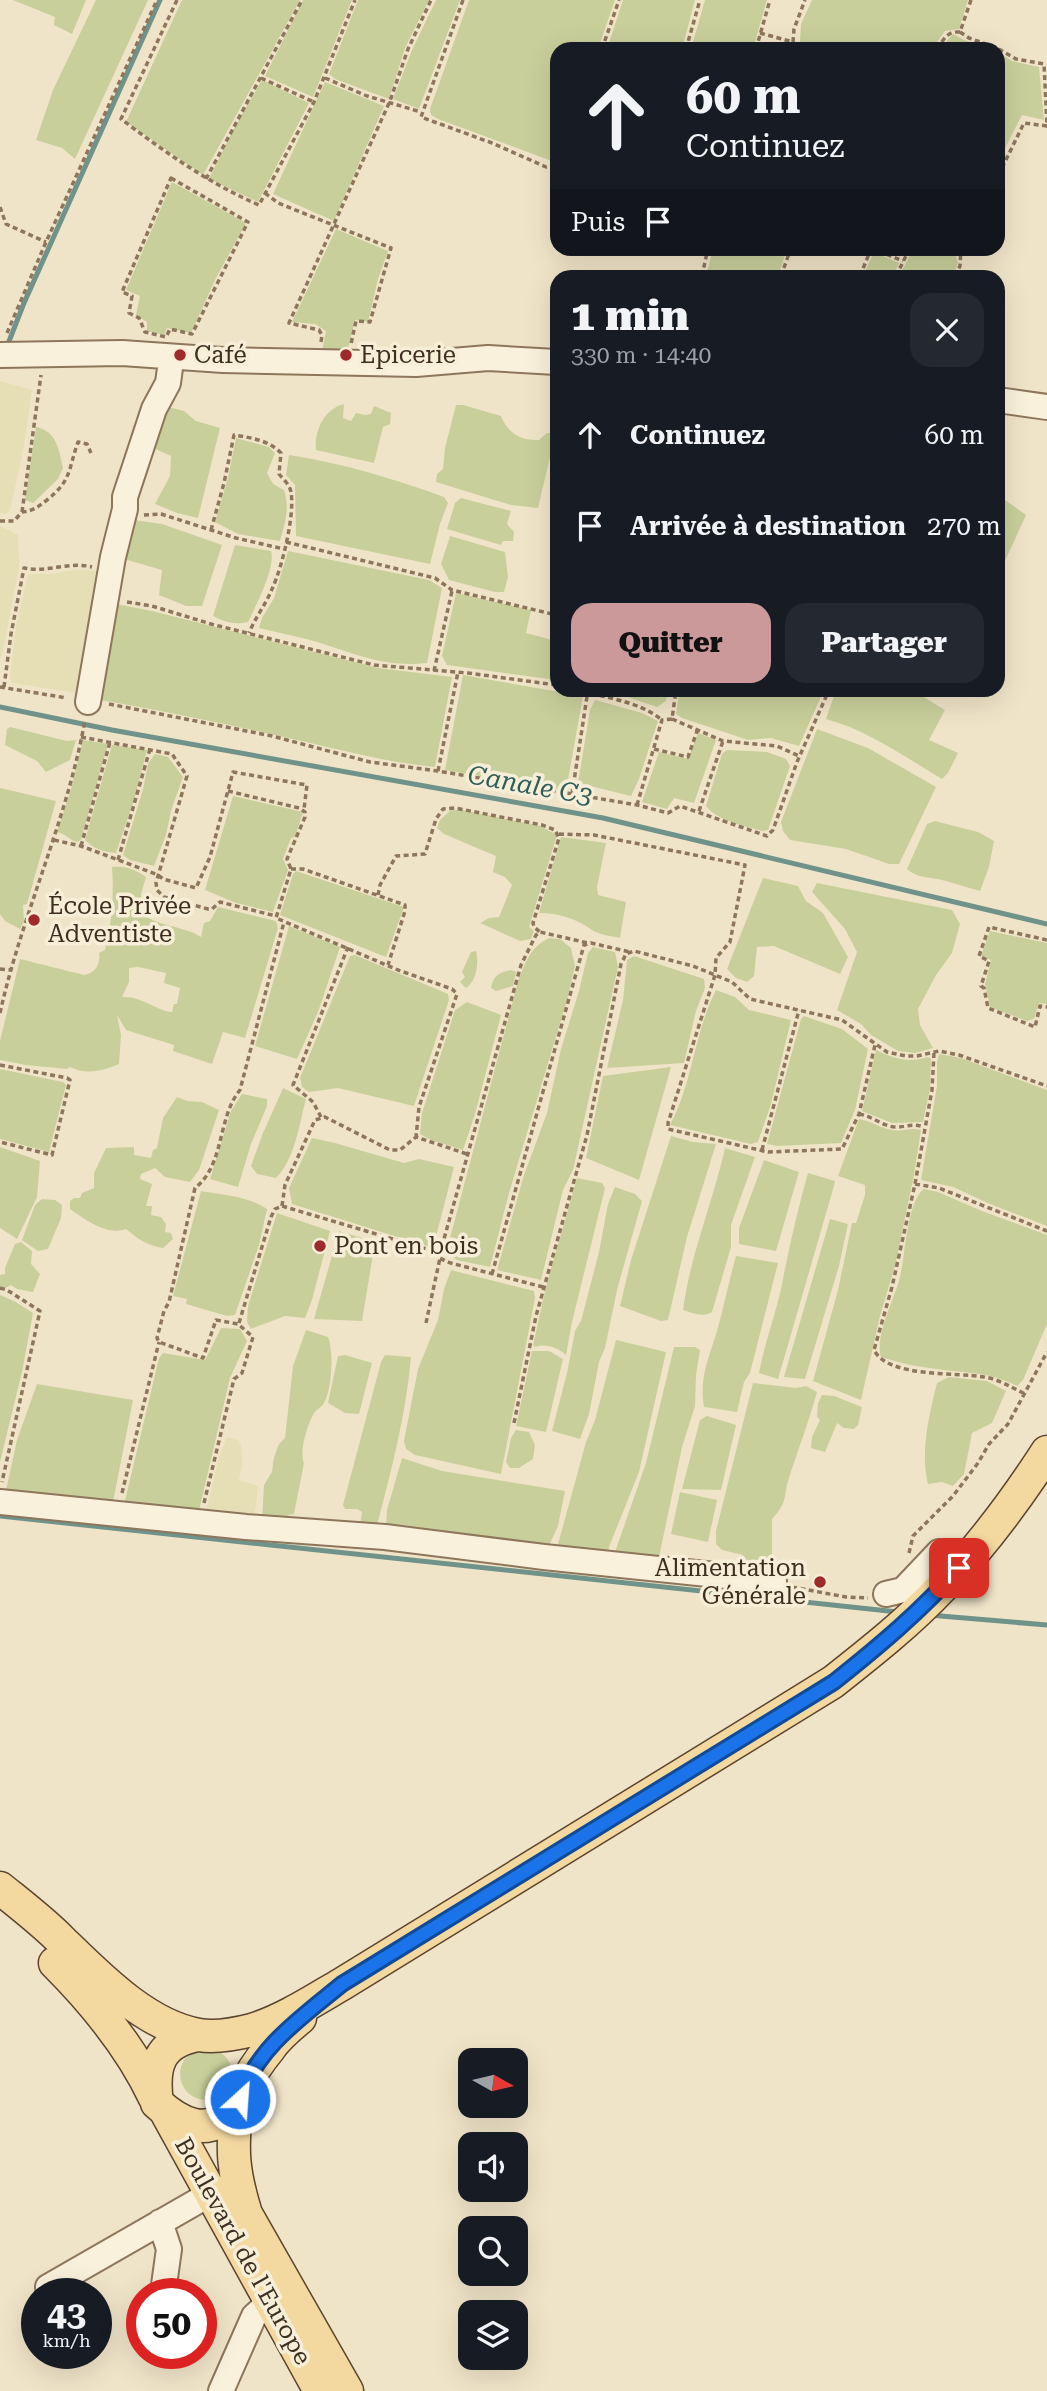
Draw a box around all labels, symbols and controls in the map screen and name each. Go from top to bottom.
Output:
text: 60 m [686,68,801,125]
icon: ahead [571,70,662,161]
text: Continuez [686,127,844,165]
icon: arrive [639,203,677,241]
text: Puis [571,207,625,237]
text: 1 min [571,291,689,340]
button: close [910,293,984,367]
place label: Café [194,341,247,369]
place label: Epicerie [360,341,456,369]
text: 330 m · 14:40 [571,342,711,369]
marker: Café [172,347,188,363]
marker: Epicerie [338,347,354,363]
icon: ahead [571,416,609,454]
text: Continuez [630,420,765,450]
text: 60 m [925,420,984,450]
icon: arrive [571,507,609,545]
text: Arrivée à destination [630,511,906,541]
text: 270 m [927,511,1001,541]
button: Quitter [571,603,771,683]
button: Partager [785,603,984,683]
water label: Canale C3 [465,759,595,811]
place label: École Privée Adventiste [48,891,191,948]
marker: École Privée Adventiste [26,912,42,928]
place label: Pont en bois [334,1232,478,1260]
marker: Pont en bois [312,1238,328,1254]
pin [929,1538,989,1598]
icon: arrive [940,1549,978,1587]
place label: Alimentation Générale [655,1554,806,1610]
marker: Alimentation Générale [812,1574,828,1590]
north arrow [458,2048,528,2118]
map controls [458,2048,528,2370]
position arrow [203,2062,277,2136]
button: sound [458,2132,528,2202]
street label: Boulevard de l'Europe [169,2133,317,2369]
button: search [458,2216,528,2286]
speed limit sign: 50 [126,2278,217,2369]
text: 43 [47,2294,86,2335]
button: layers [458,2300,528,2370]
text: km/h [42,2330,91,2351]

